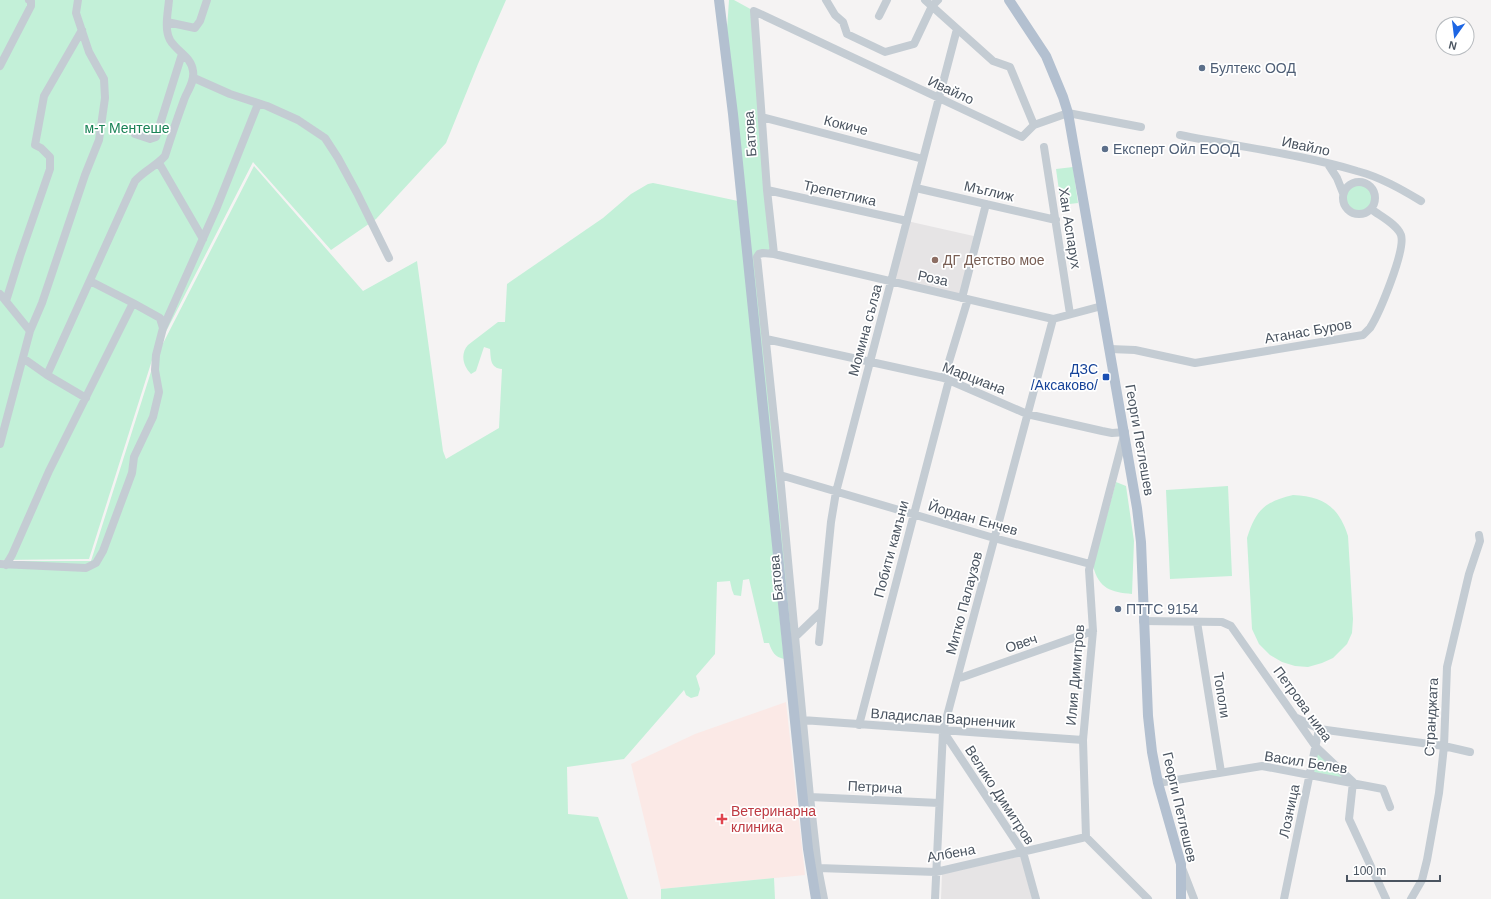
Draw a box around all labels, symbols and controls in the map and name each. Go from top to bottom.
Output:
north arrow [1435,16,1475,56]
text: N [1447,39,1458,52]
place label: Бултекс ООД [1210,60,1296,76]
marker: Бултекс ООД [1197,63,1207,73]
street label: Ивайло [925,72,977,108]
street label: Батова [740,110,760,157]
street label: Кокиче [822,112,870,138]
park label: м-т Ментeше [84,120,170,136]
street label: Ивайло [1280,133,1332,159]
place label: Експерт Ойл ЕООД [1113,141,1240,157]
marker: Експерт Ойл ЕООД [1100,144,1110,154]
street label: Трепетлика [802,177,878,209]
street label: Мъглиж [963,178,1016,205]
street label: Хан Аспарух [1056,186,1084,270]
place label: ДГ Детство мое [943,252,1045,268]
marker: ДГ Детство мое [930,255,940,265]
street label: Роза [916,267,950,289]
street label: Момина сълза [845,282,885,378]
street label: Атанас Буров [1263,315,1353,347]
street label: Марциана [940,359,1008,397]
place label: ДЗС /Аксаково/ [1031,361,1098,393]
marker: ДЗС /Аксаково/ [1101,372,1111,382]
street label: Георги Петлешев [1122,383,1158,497]
street label: Йордан Енчев [926,497,1020,538]
street label: Побити камъни [870,499,912,599]
street label: Митко Палаузов [943,550,985,656]
street label: Батова [766,554,786,602]
place label: ПТТС 9154 [1126,601,1199,617]
marker: ПТТС 9154 [1113,604,1123,614]
street label: Илия Димитров [1063,624,1087,726]
street label: Овеч [1003,630,1039,656]
street label: Петрова нива [1270,663,1336,745]
street label: Тополи [1210,671,1234,719]
street label: Странджата [1421,677,1441,757]
street label: Владислав Варненчик [870,705,1017,731]
street label: Велико Димитров [962,743,1038,847]
street label: Васил Белев [1263,748,1349,776]
street label: Георги Петлешев [1160,750,1200,864]
street label: Петрича [847,778,903,796]
street label: Лозница [1275,782,1303,839]
place label: Ветеринарна клиника [731,803,816,835]
marker: Ветеринарна клиника [716,813,728,825]
street label: Албена [926,841,977,865]
scale bar [1347,857,1440,883]
text: 100 m [1353,864,1386,878]

